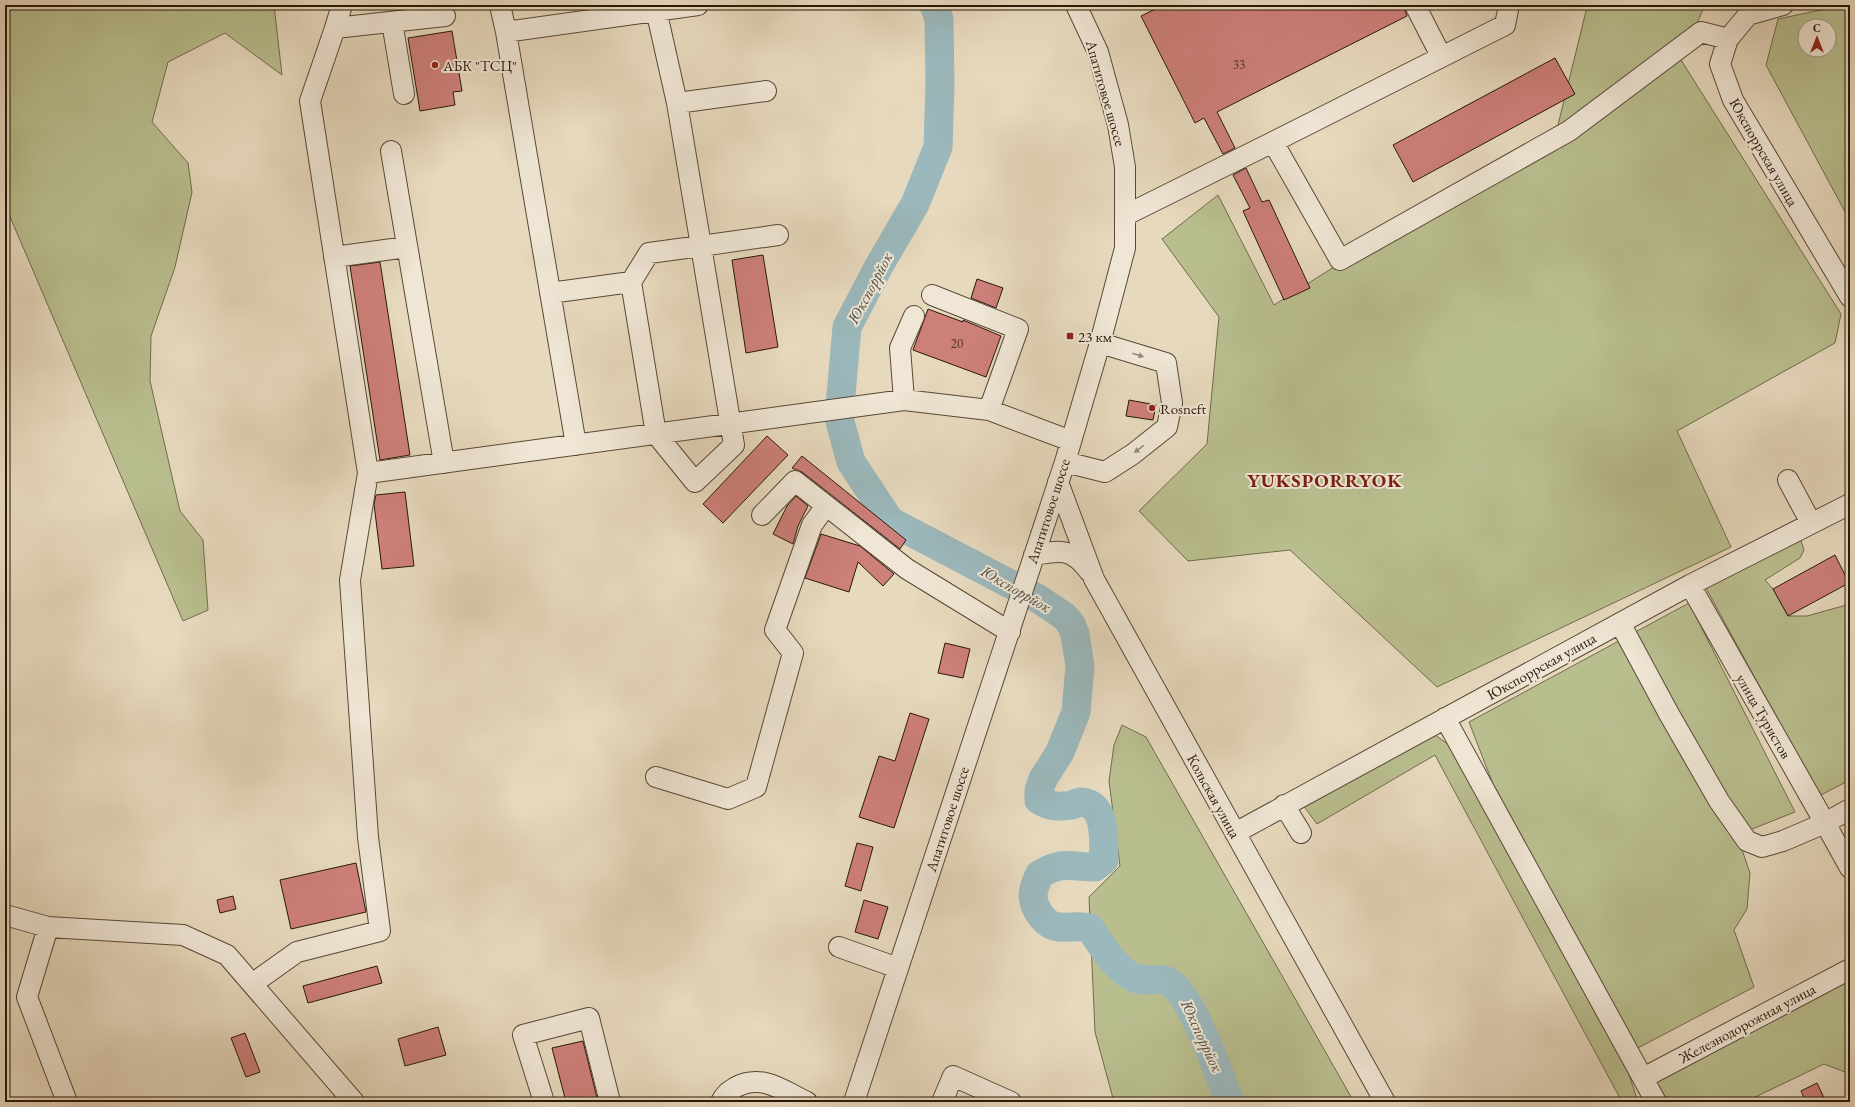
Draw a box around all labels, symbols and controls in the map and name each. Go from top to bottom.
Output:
north arrow [1797,18,1837,58]
text: С [1813,21,1821,35]
street label: Апатитовое шоссе [1082,37,1130,148]
place label: АБК "ТСЦ" [442,56,517,75]
house number: 33 [1233,56,1245,73]
marker: АБК "ТСЦ" [430,60,440,70]
street label: Юкспоррская улица [1725,94,1803,210]
water label: Юкспоррйок [842,248,898,328]
place label: 23 км [1078,327,1113,346]
marker: 23 км [1065,331,1075,341]
house number: 20 [951,335,963,352]
one-way arrow [1132,352,1144,358]
place label: Rosneft [1160,399,1207,418]
marker: Rosneft [1147,403,1157,413]
one-way arrow [1133,445,1144,453]
street label: Апатитовое шоссе [1022,456,1074,567]
district label: YUKSPORRYOK [1247,468,1403,493]
water label: Юкспоррйок [976,560,1055,618]
street label: Юкспоррская улица [1483,628,1599,704]
street label: улица Туристов [1732,670,1796,762]
street label: Кольская улица [1183,751,1245,841]
street label: Апатитовое шоссе [921,764,973,875]
street label: Железнодорожная улица [1675,979,1819,1068]
water label: Юкспоррйок [1176,995,1228,1076]

